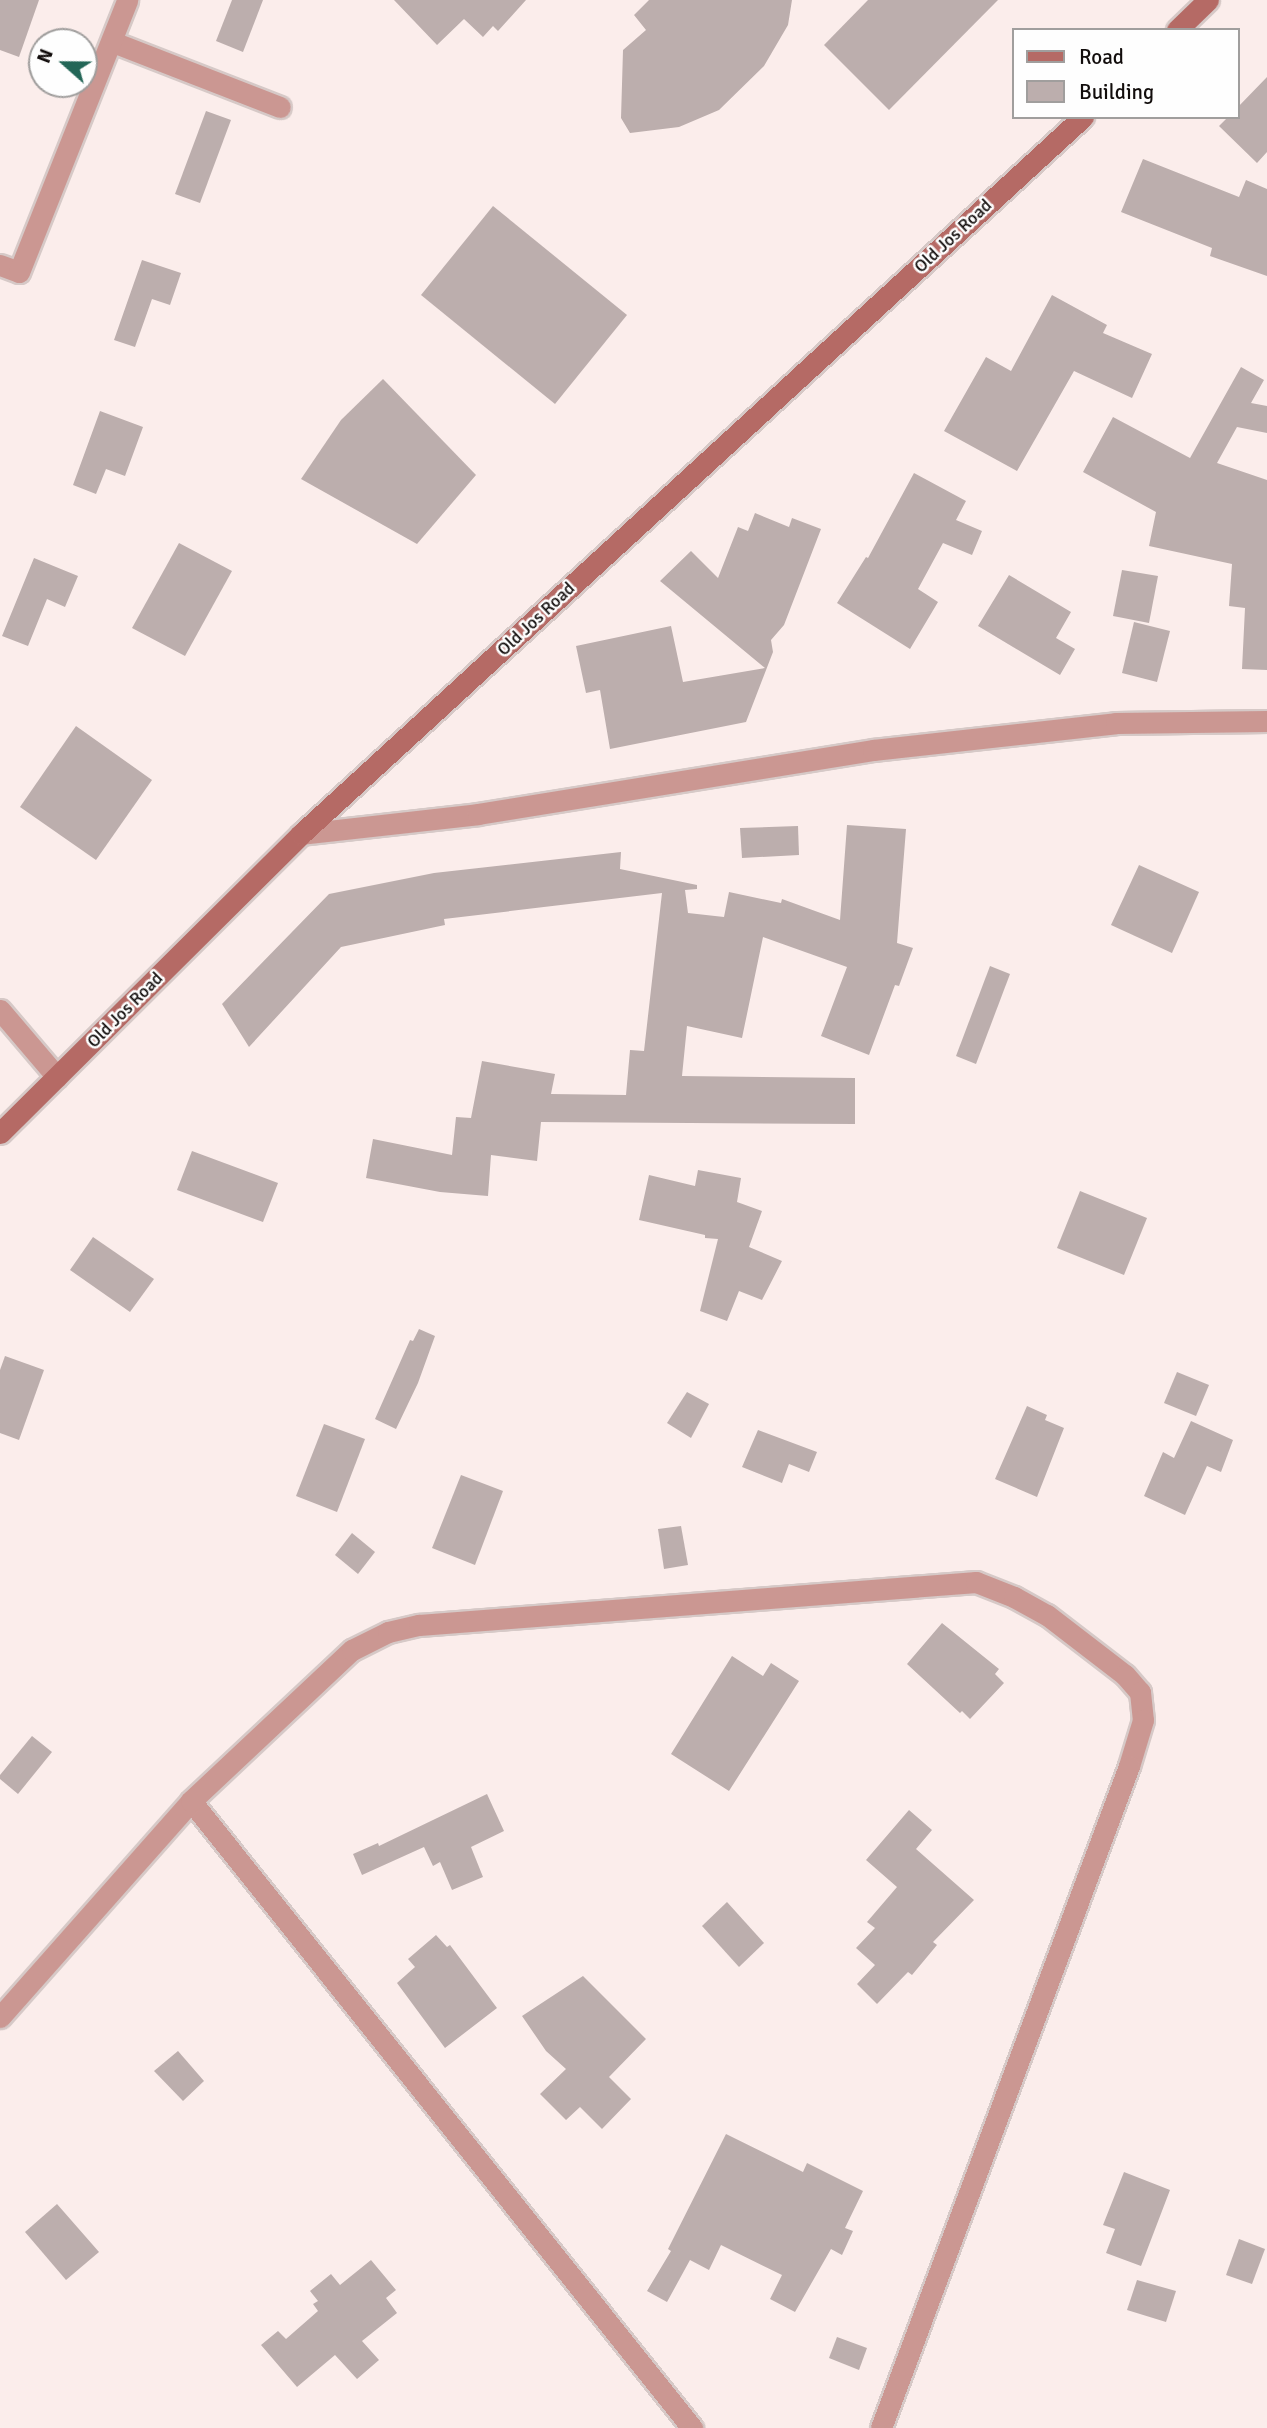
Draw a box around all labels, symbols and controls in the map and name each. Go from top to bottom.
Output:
north arrow [28,28,98,98]
legend [1012,28,1239,119]
text: Road [1079,44,1124,70]
text: N [32,46,59,67]
text: Building [1079,79,1154,105]
street label: Old Jos Road [910,195,996,277]
street label: Old Jos Road [493,578,579,660]
street label: Old Jos Road [83,968,167,1052]

